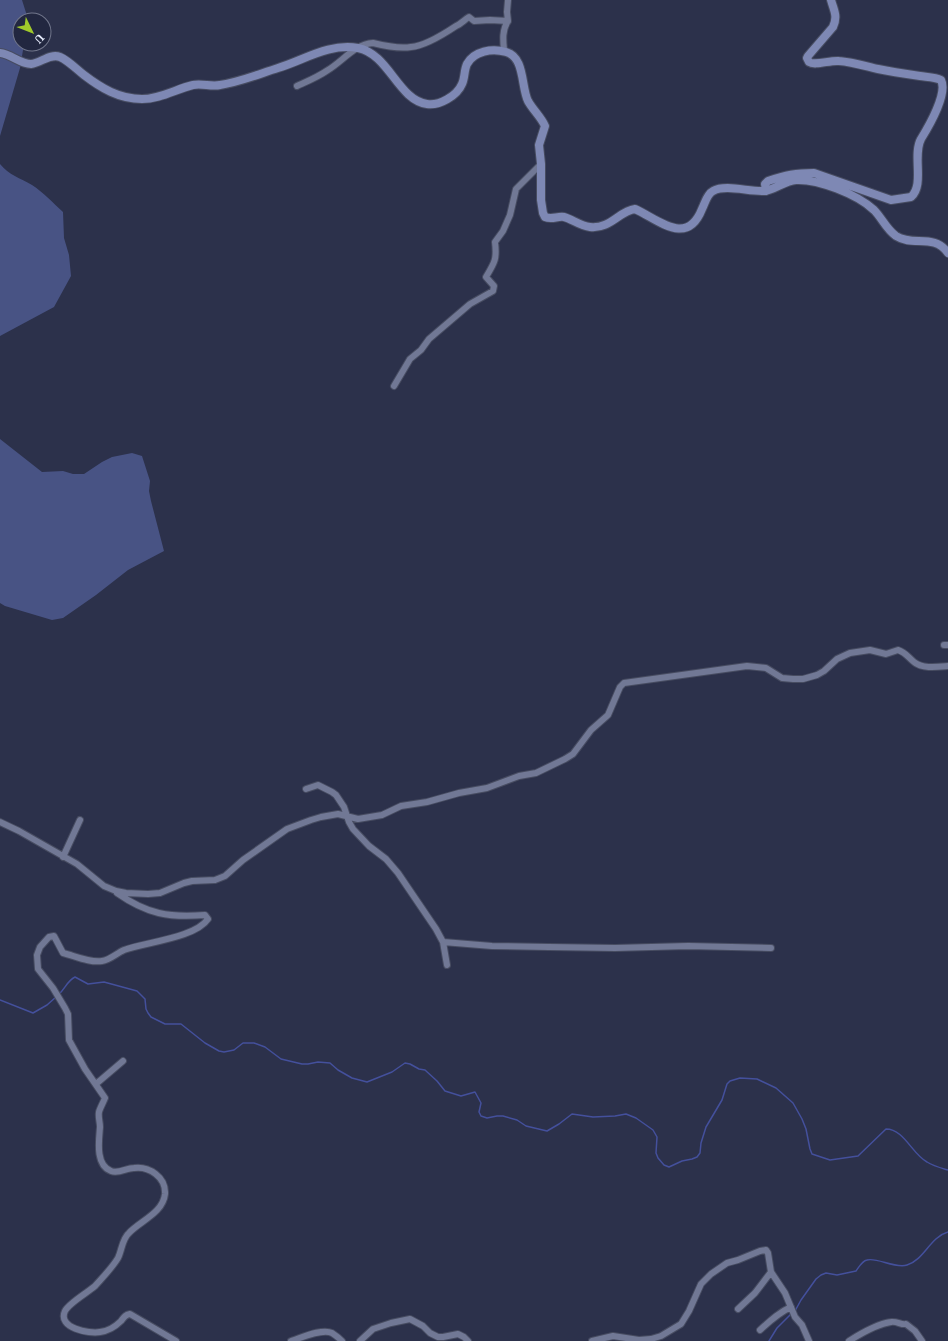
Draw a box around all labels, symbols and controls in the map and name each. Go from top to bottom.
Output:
north arrow [12,12,52,52]
text: U [31,31,48,48]

